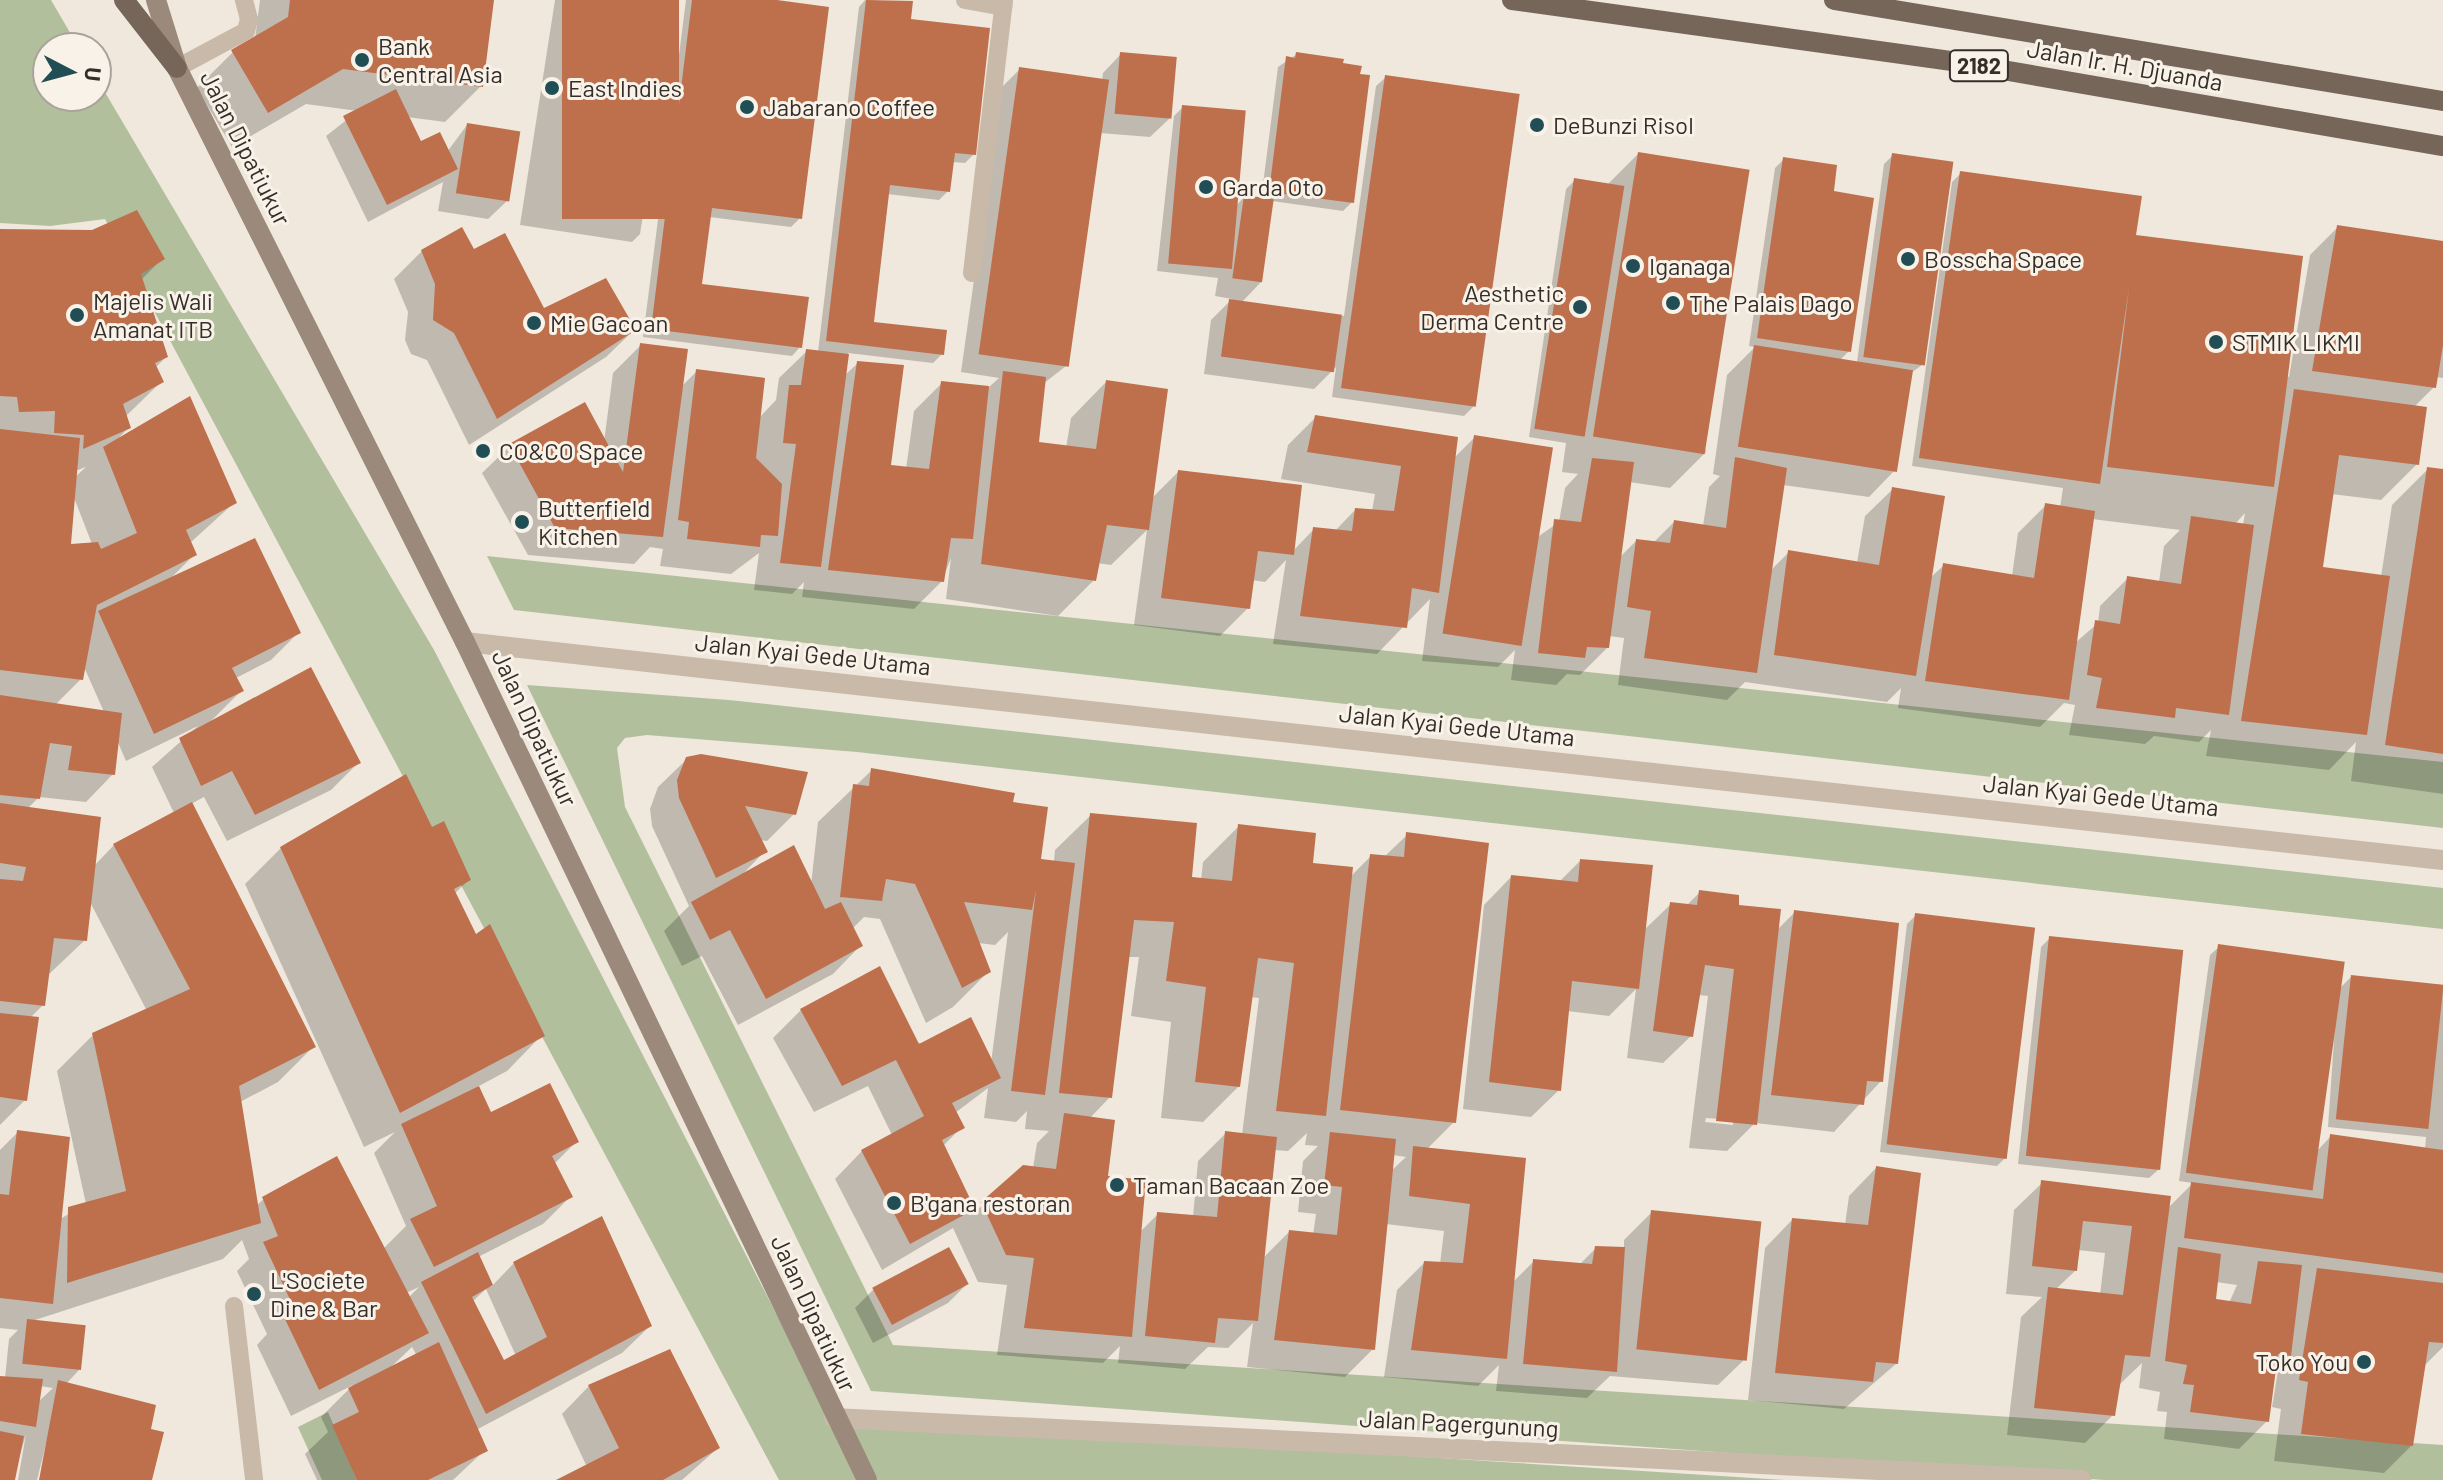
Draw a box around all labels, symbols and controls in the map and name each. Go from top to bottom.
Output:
north arrow [32,32,112,112]
place label: Bank Central Asia [378,32,503,88]
street label: Jalan Ir. H. Djuanda [2025,34,2225,96]
road number: 2182 [1947,48,2011,84]
marker: Bank Central Asia [353,51,371,69]
text: U [80,66,108,83]
street label: Jalan Dipatiukur [195,66,297,230]
place label: East Indies [568,74,682,102]
marker: East Indies [543,79,561,97]
place label: Jabarano Coffee [763,93,935,121]
marker: Jabarano Coffee [738,98,756,116]
place label: DeBunzi Risol [1553,111,1694,139]
marker: DeBunzi Risol [1528,116,1546,134]
place label: Garda Oto [1222,173,1324,201]
marker: Garda Oto [1197,178,1215,196]
place label: Bosscha Space [1924,245,2082,273]
marker: Bosscha Space [1899,250,1917,268]
place label: Iganaga [1649,252,1731,280]
marker: Iganaga [1624,257,1642,275]
place label: Aesthetic Derma Centre [1420,279,1564,335]
place label: Majelis Wali Amanat ITB [93,287,213,343]
place label: The Palais Dago [1689,289,1853,317]
marker: The Palais Dago [1664,294,1682,312]
marker: Aesthetic Derma Centre [1571,298,1589,316]
marker: Majelis Wali Amanat ITB [68,306,86,324]
place label: Mie Gacoan [550,309,668,337]
marker: Mie Gacoan [525,314,543,332]
place label: STMIK LIKMI [2232,328,2360,356]
marker: STMIK LIKMI [2207,333,2225,351]
place label: CO&CO Space [499,437,643,465]
marker: CO&CO Space [474,442,492,460]
place label: Butterfield Kitchen [538,494,650,550]
marker: Butterfield Kitchen [513,513,531,531]
street label: Jalan Kyai Gede Utama [694,627,932,681]
street label: Jalan Dipatiukur [486,645,584,811]
street label: Jalan Kyai Gede Utama [1338,698,1576,752]
street label: Jalan Kyai Gede Utama [1982,768,2220,822]
place label: Taman Bacaan Zoe [1133,1171,1329,1199]
marker: Taman Bacaan Zoe [1108,1176,1126,1194]
place label: B'gana restoran [910,1189,1070,1217]
marker: B'gana restoran [885,1194,903,1212]
street label: Jalan Dipatiukur [765,1230,863,1396]
place label: L'Societe Dine & Bar [270,1266,378,1322]
marker: L'Societe Dine & Bar [245,1285,263,1303]
place label: Toko You [2255,1348,2348,1376]
marker: Toko You [2355,1353,2373,1371]
street label: Jalan Pagergunung [1359,1403,1559,1443]

